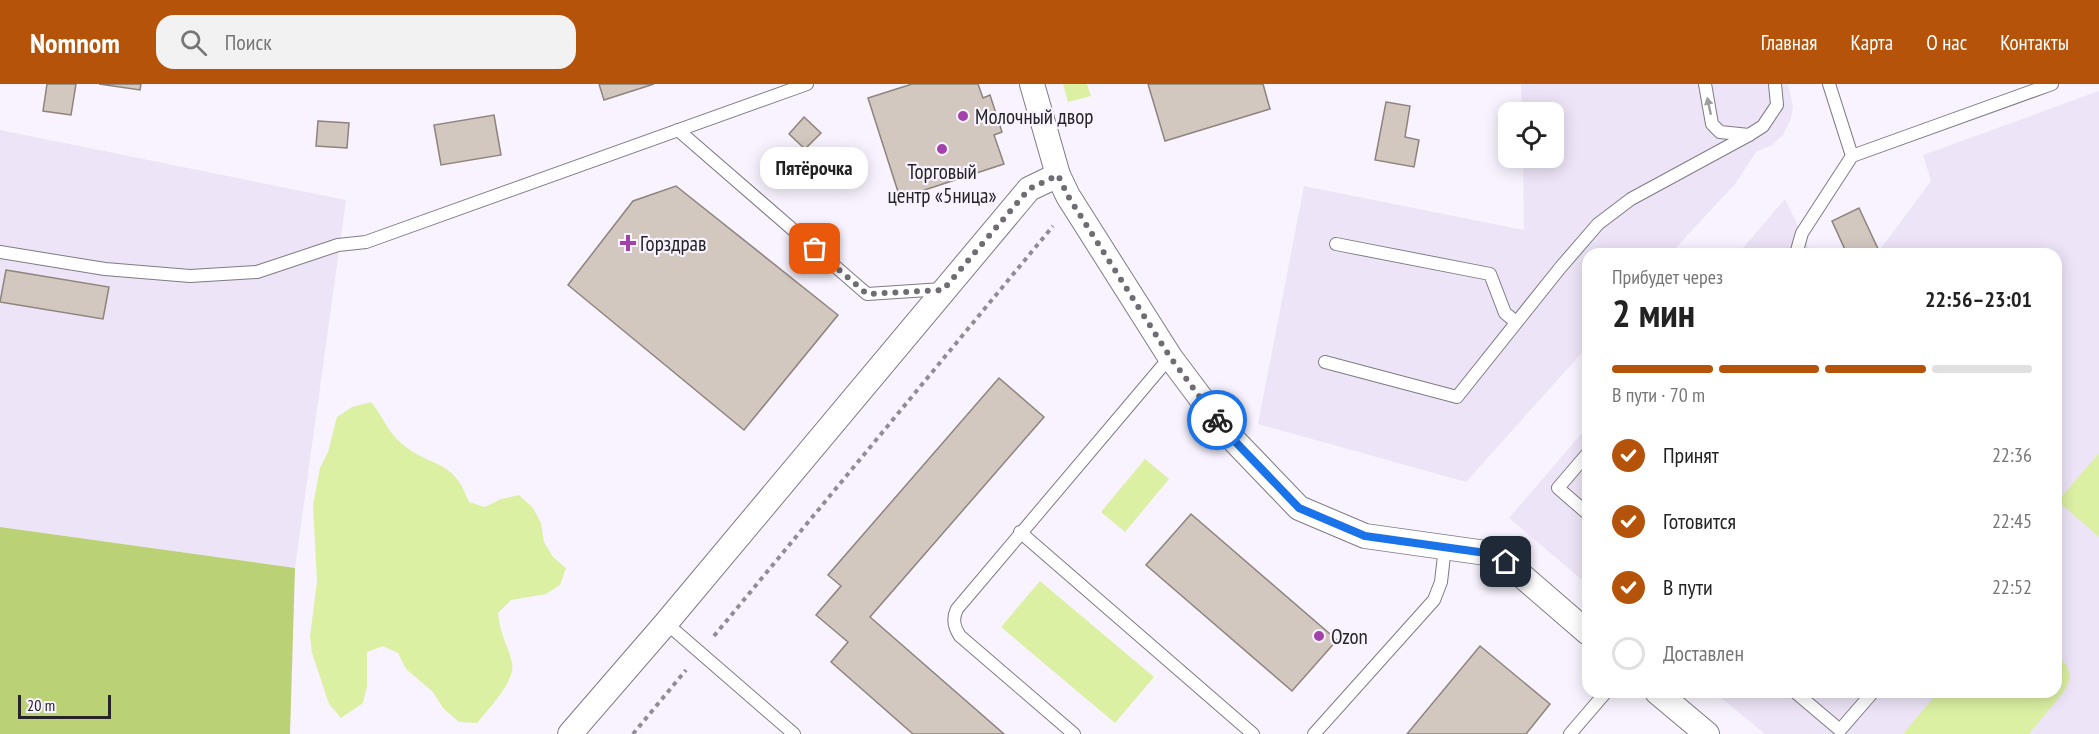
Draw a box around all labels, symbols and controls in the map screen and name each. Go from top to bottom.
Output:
search box [156,15,576,69]
text: Nomnom [30,24,120,61]
icon: search [177,26,210,59]
text: Поиск [225,28,272,56]
text: Главная [1761,29,1817,56]
text: Карта [1850,29,1893,56]
text: О нас [1926,29,1967,56]
text: Контакты [2000,29,2069,56]
one-way arrow [1704,96,1713,115]
map controls [1498,102,1564,168]
button: locate [1498,102,1564,168]
place label: Молочный двор [975,103,1093,130]
marker: Молочный двор [956,109,970,123]
marker: Торговый центр «5ница» [935,142,949,156]
callout: Пятёрочка [761,147,869,189]
text: Пятёрочка [776,155,852,181]
place label: Торговый центр «5ница» [887,158,997,209]
pin [789,223,840,274]
place label: Горздрав [640,230,706,257]
icon: bag [798,232,831,265]
marker: Горздрав [621,236,635,250]
text: Прибудет через [1612,264,1723,290]
text: 22:56–23:01 [1925,285,2032,313]
text: 2 мин [1612,287,1695,338]
text: В пути · 70 m [1612,382,1705,408]
courier [1187,390,1247,450]
icon: bike [1201,404,1234,437]
icon: check [1612,439,1645,472]
text: Принят [1663,441,1719,469]
text: 22:36 [1992,442,2032,468]
icon: check [1612,505,1645,538]
text: Готовится [1663,507,1736,535]
text: 22:45 [1992,508,2032,534]
pin [1480,536,1531,587]
icon: home [1489,545,1522,578]
icon: check [1612,571,1645,604]
text: В пути [1663,573,1713,601]
text: 22:52 [1992,574,2032,600]
place label: Ozon [1331,623,1368,650]
marker: Ozon [1312,629,1326,643]
text: Доставлен [1663,639,1744,667]
scale bar [18,692,111,720]
text: 20 m [27,695,55,715]

